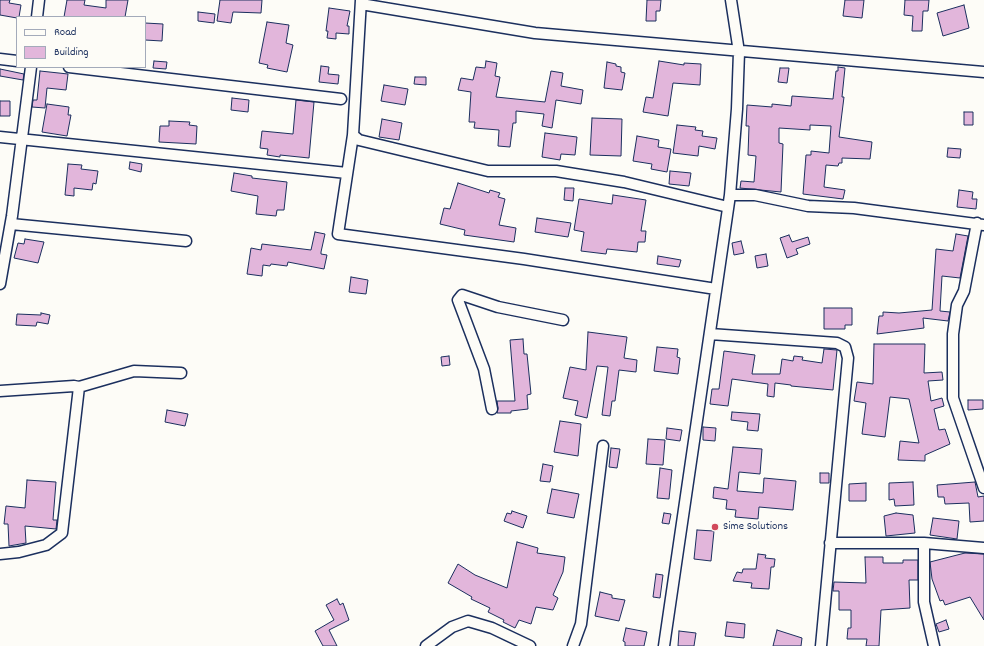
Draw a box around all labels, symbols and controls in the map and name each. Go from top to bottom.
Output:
legend [16,16,146,68]
text: Road [54,24,76,41]
text: Building [54,44,89,61]
place label: Sime Solutions [723,520,788,534]
marker: Sime Solutions [710,522,720,532]

